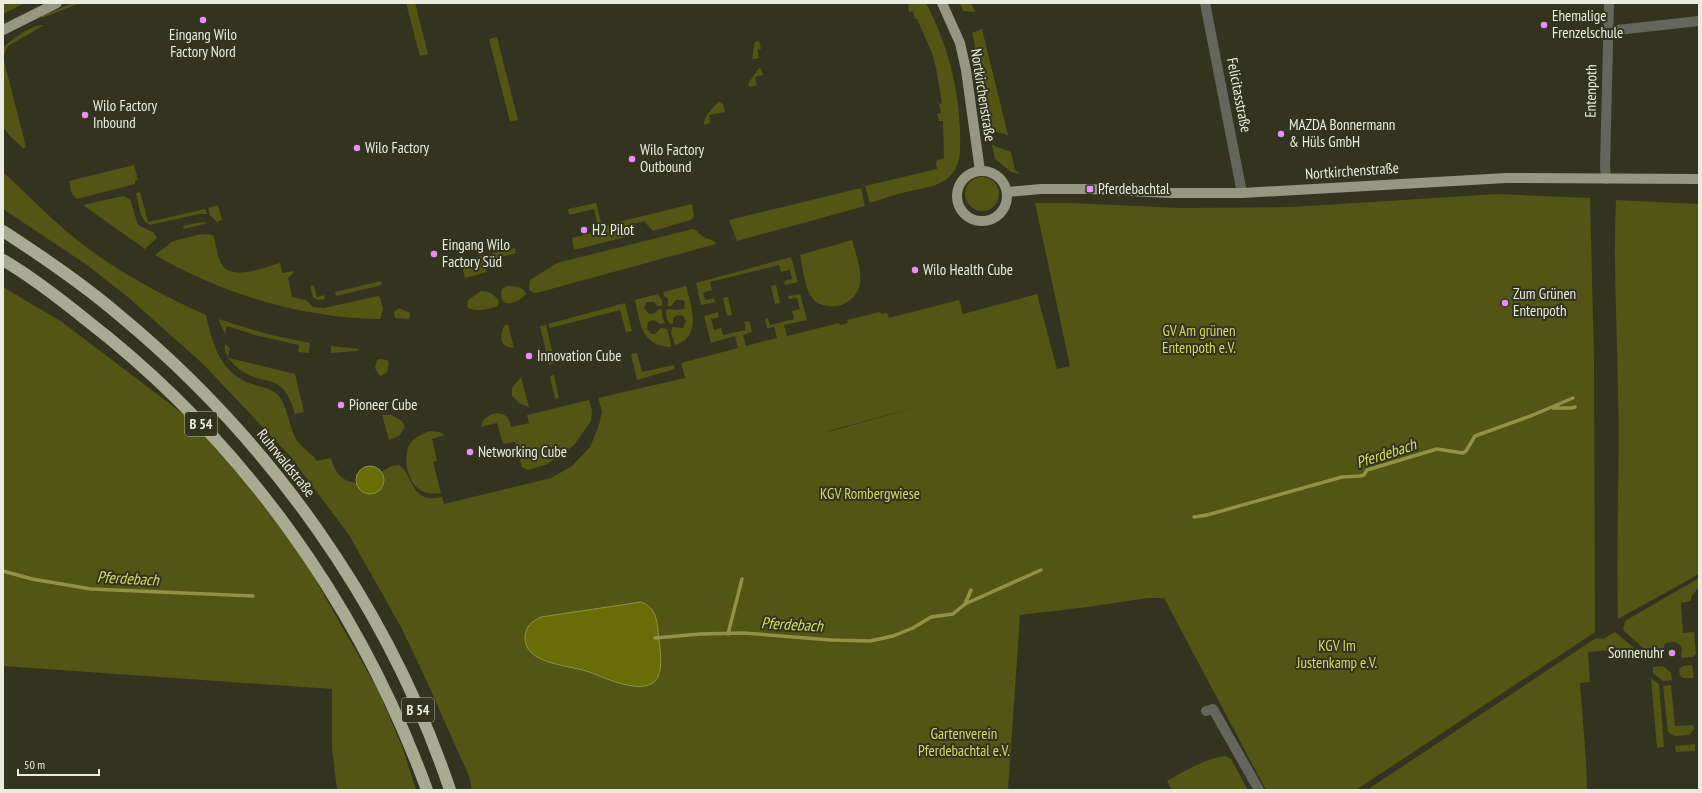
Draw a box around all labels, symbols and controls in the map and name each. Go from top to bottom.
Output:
place label: Ehemalige Frenzelschule [1552,6,1623,42]
marker: Eingang Wilo Factory Nord [198,15,208,25]
marker: Ehemalige Frenzelschule [1539,20,1549,30]
place label: Eingang Wilo Factory Nord [169,25,237,61]
street label: Nortkirchenstraße [967,47,1000,143]
street label: Felicitasstraße [1223,56,1256,134]
street label: Entenpoth [1581,64,1600,118]
place label: Wilo Factory Inbound [93,96,158,132]
marker: Wilo Factory Inbound [80,110,90,120]
place label: MAZDA Bonnermann & Hüls GmbH [1289,115,1395,151]
marker: MAZDA Bonnermann & Hüls GmbH [1276,129,1286,139]
place label: Wilo Factory [365,138,430,157]
place label: Wilo Factory Outbound [640,140,705,176]
marker: Wilo Factory [352,143,362,153]
marker: Wilo Factory Outbound [627,154,637,164]
street label: Nortkirchenstraße [1304,158,1399,183]
place label: Pferdebachtal [1098,179,1170,198]
marker: Pferdebachtal [1085,184,1095,194]
place label: H2 Pilot [592,220,634,239]
marker: H2 Pilot [579,225,589,235]
place label: Eingang Wilo Factory Süd [442,235,510,271]
marker: Eingang Wilo Factory Süd [429,249,439,259]
place label: Wilo Health Cube [923,260,1013,279]
marker: Wilo Health Cube [910,265,920,275]
place label: Zum Grünen Entenpoth [1513,284,1576,320]
marker: Zum Grünen Entenpoth [1500,298,1510,308]
park label: GV Am grünen Entenpoth e.V. [1162,321,1236,357]
place label: Innovation Cube [537,346,621,365]
marker: Innovation Cube [524,351,534,361]
place label: Pioneer Cube [349,395,418,414]
marker: Pioneer Cube [336,400,346,410]
road number: B 54 [185,412,217,436]
street label: Ruhrwaldstraße [253,425,320,501]
water label: Pferdebach [1354,434,1419,472]
place label: Networking Cube [478,442,567,461]
marker: Networking Cube [465,447,475,457]
park label: KGV Rombergwiese [820,484,920,503]
water label: Pferdebach [97,566,160,590]
water label: Pferdebach [761,612,824,636]
park label: KGV Im Justenkamp e.V. [1296,636,1377,672]
place label: Sonnenuhr [1608,643,1665,662]
marker: Sonnenuhr [1667,648,1677,658]
road number: B 54 [402,698,434,722]
park label: Gartenverein Pferdebachtal e.V. [918,724,1010,760]
scale bar [18,751,99,777]
text: 50 m [24,757,45,772]

